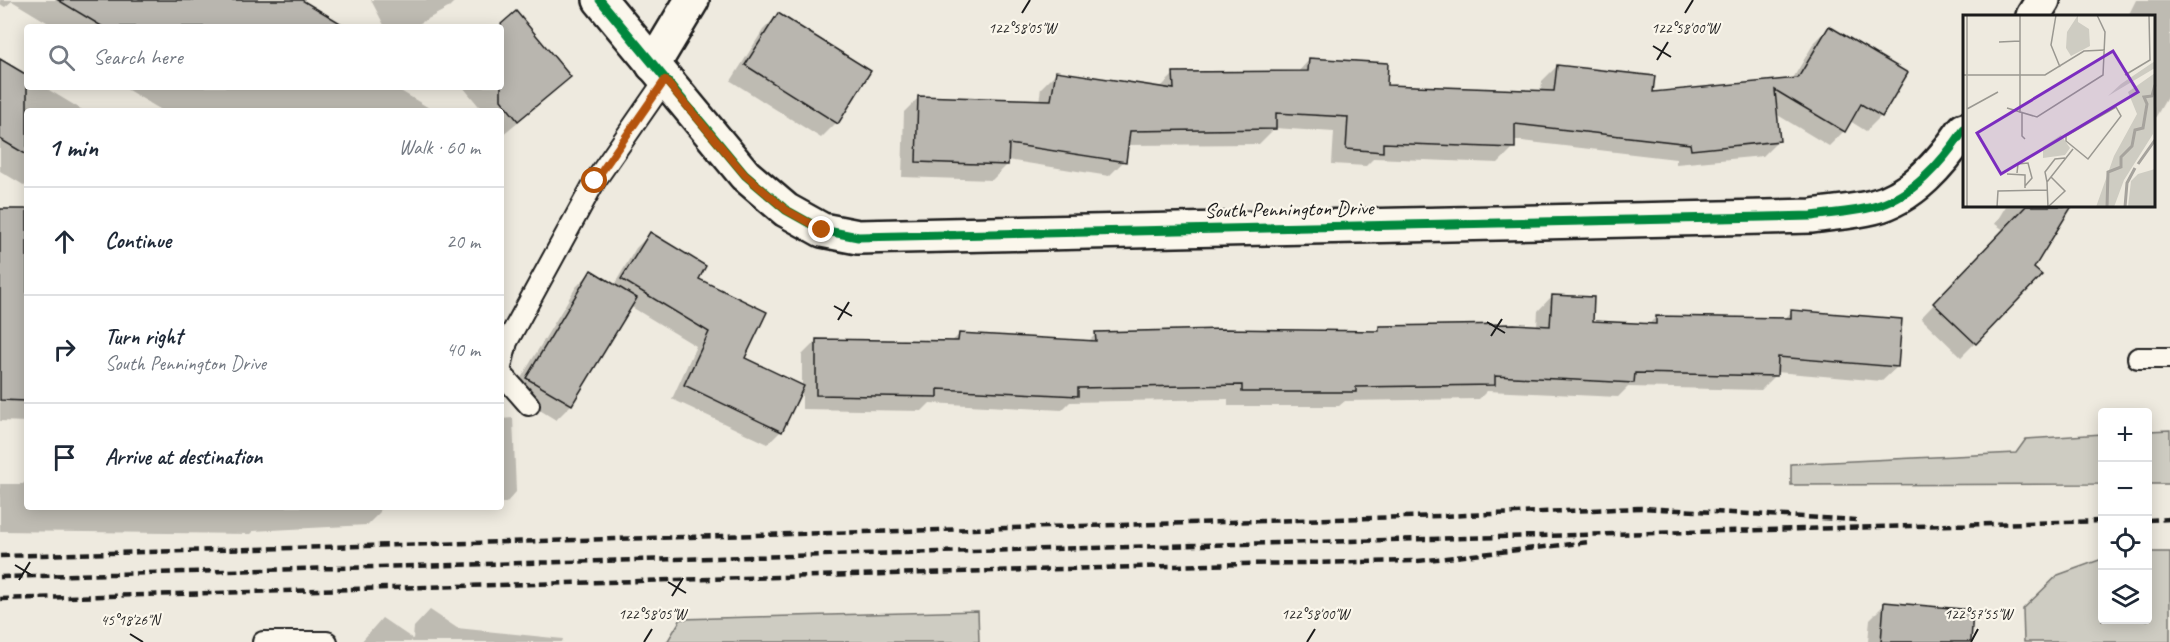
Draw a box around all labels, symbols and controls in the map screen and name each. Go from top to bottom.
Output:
inset map [1963,15,2155,207]
text: 122°58'05"W [988,19,1059,38]
text: 122°58'00"W [1651,19,1722,38]
search box [24,24,504,90]
icon: search [45,41,78,74]
text: Search here [93,43,183,71]
text: 1 min [48,131,98,164]
text: Walk · 60 m [399,135,480,160]
route start [581,167,607,193]
street label: South Pennington Drive [1204,194,1376,223]
route end [808,216,834,242]
icon: ahead [48,225,81,258]
text: Continue [105,227,171,255]
text: 20 m [446,229,480,254]
text: Turn right [105,323,182,351]
icon: right [48,333,81,366]
text: 40 m [446,337,480,362]
text: South Pennington Drive [105,351,266,376]
map controls [2098,408,2152,624]
button: + [2098,408,2152,462]
icon: arrive [48,441,81,474]
text: Arrive at destination [105,443,262,471]
button: − [2098,462,2152,516]
button: locate [2098,516,2152,570]
button: layers [2098,570,2152,624]
text: 122°58'05"W [618,605,689,624]
text: 122°58'00"W [1281,605,1352,624]
text: 122°57'55"W [1944,605,2015,624]
text: 45°18'26"N [100,611,163,630]

